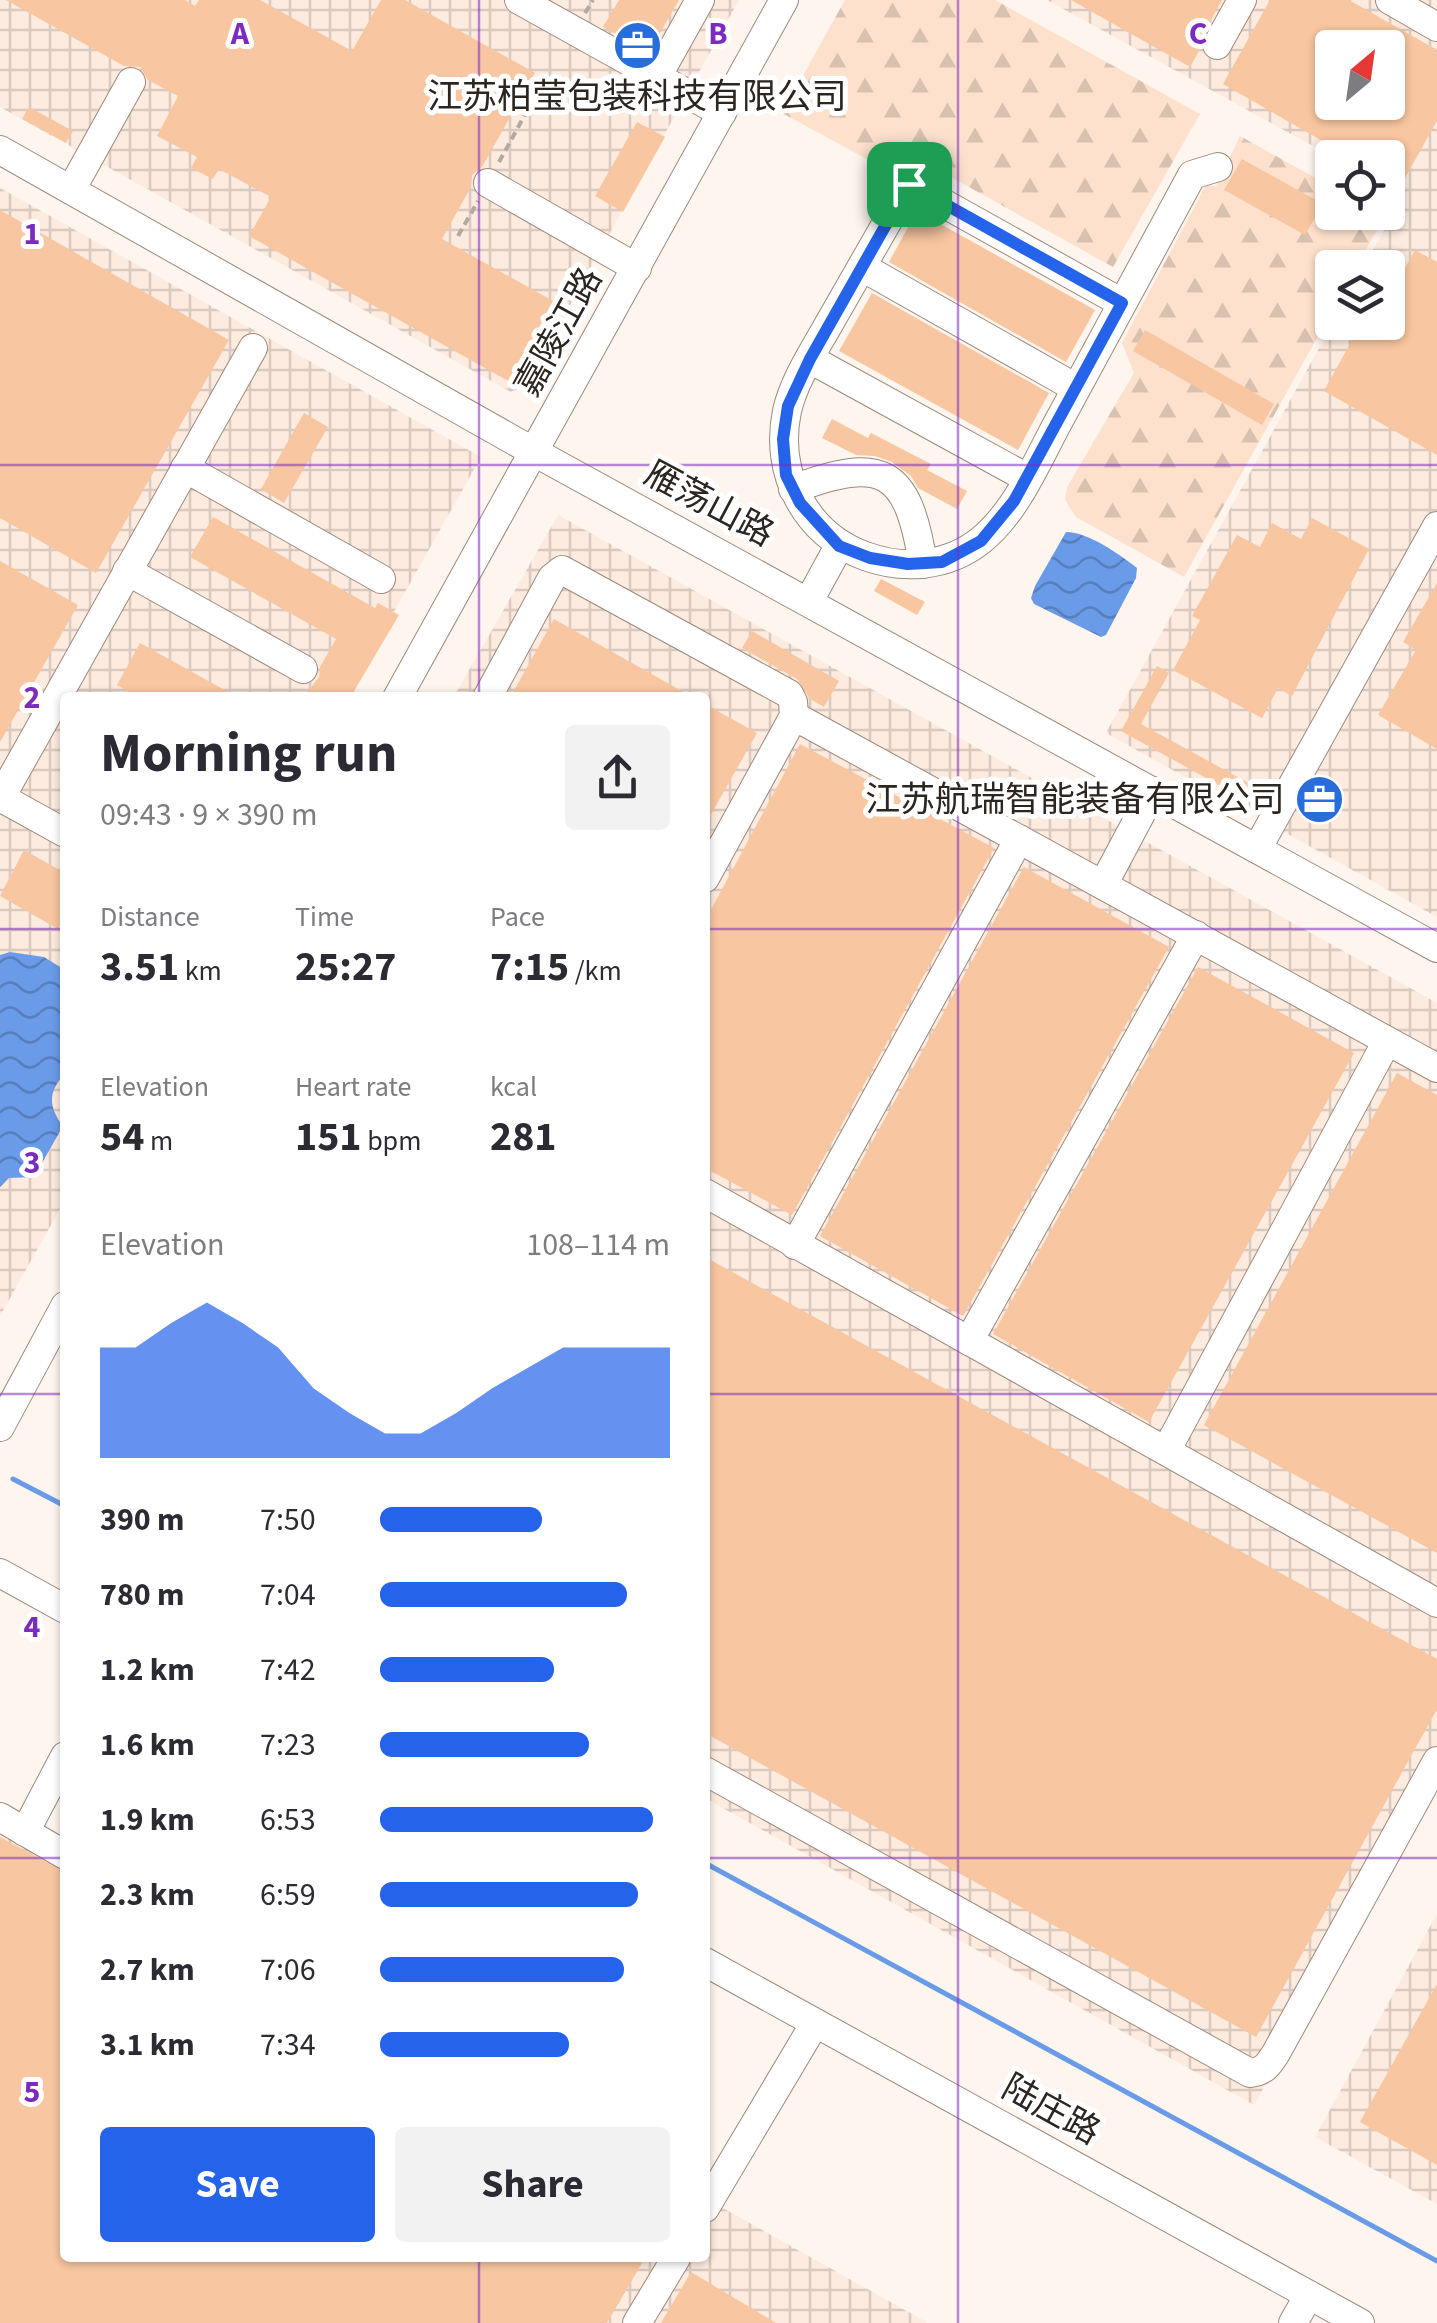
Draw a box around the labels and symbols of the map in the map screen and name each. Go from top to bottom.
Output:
text: A [230,11,250,57]
text: B [708,11,728,57]
text: C [1189,11,1207,57]
office icon: 江苏柏莹包装科技有限公司 [611,19,663,71]
north arrow [1315,30,1405,120]
place label: 江苏柏莹包装科技有限公司 [427,72,847,122]
pin [867,142,952,227]
text: 1 [24,211,40,257]
street label: 嘉陵江路 [503,259,615,405]
street label: 雁荡山路 [635,449,783,559]
text: 2 [24,675,40,721]
office icon: 江苏航瑞智能装备有限公司 [1294,774,1346,826]
place label: 江苏航瑞智能装备有限公司 [865,775,1285,825]
text: 3 [24,1140,40,1186]
text: 4 [24,1604,41,1650]
street label: 陆庄路 [993,2063,1109,2157]
text: 5 [24,2069,40,2115]

